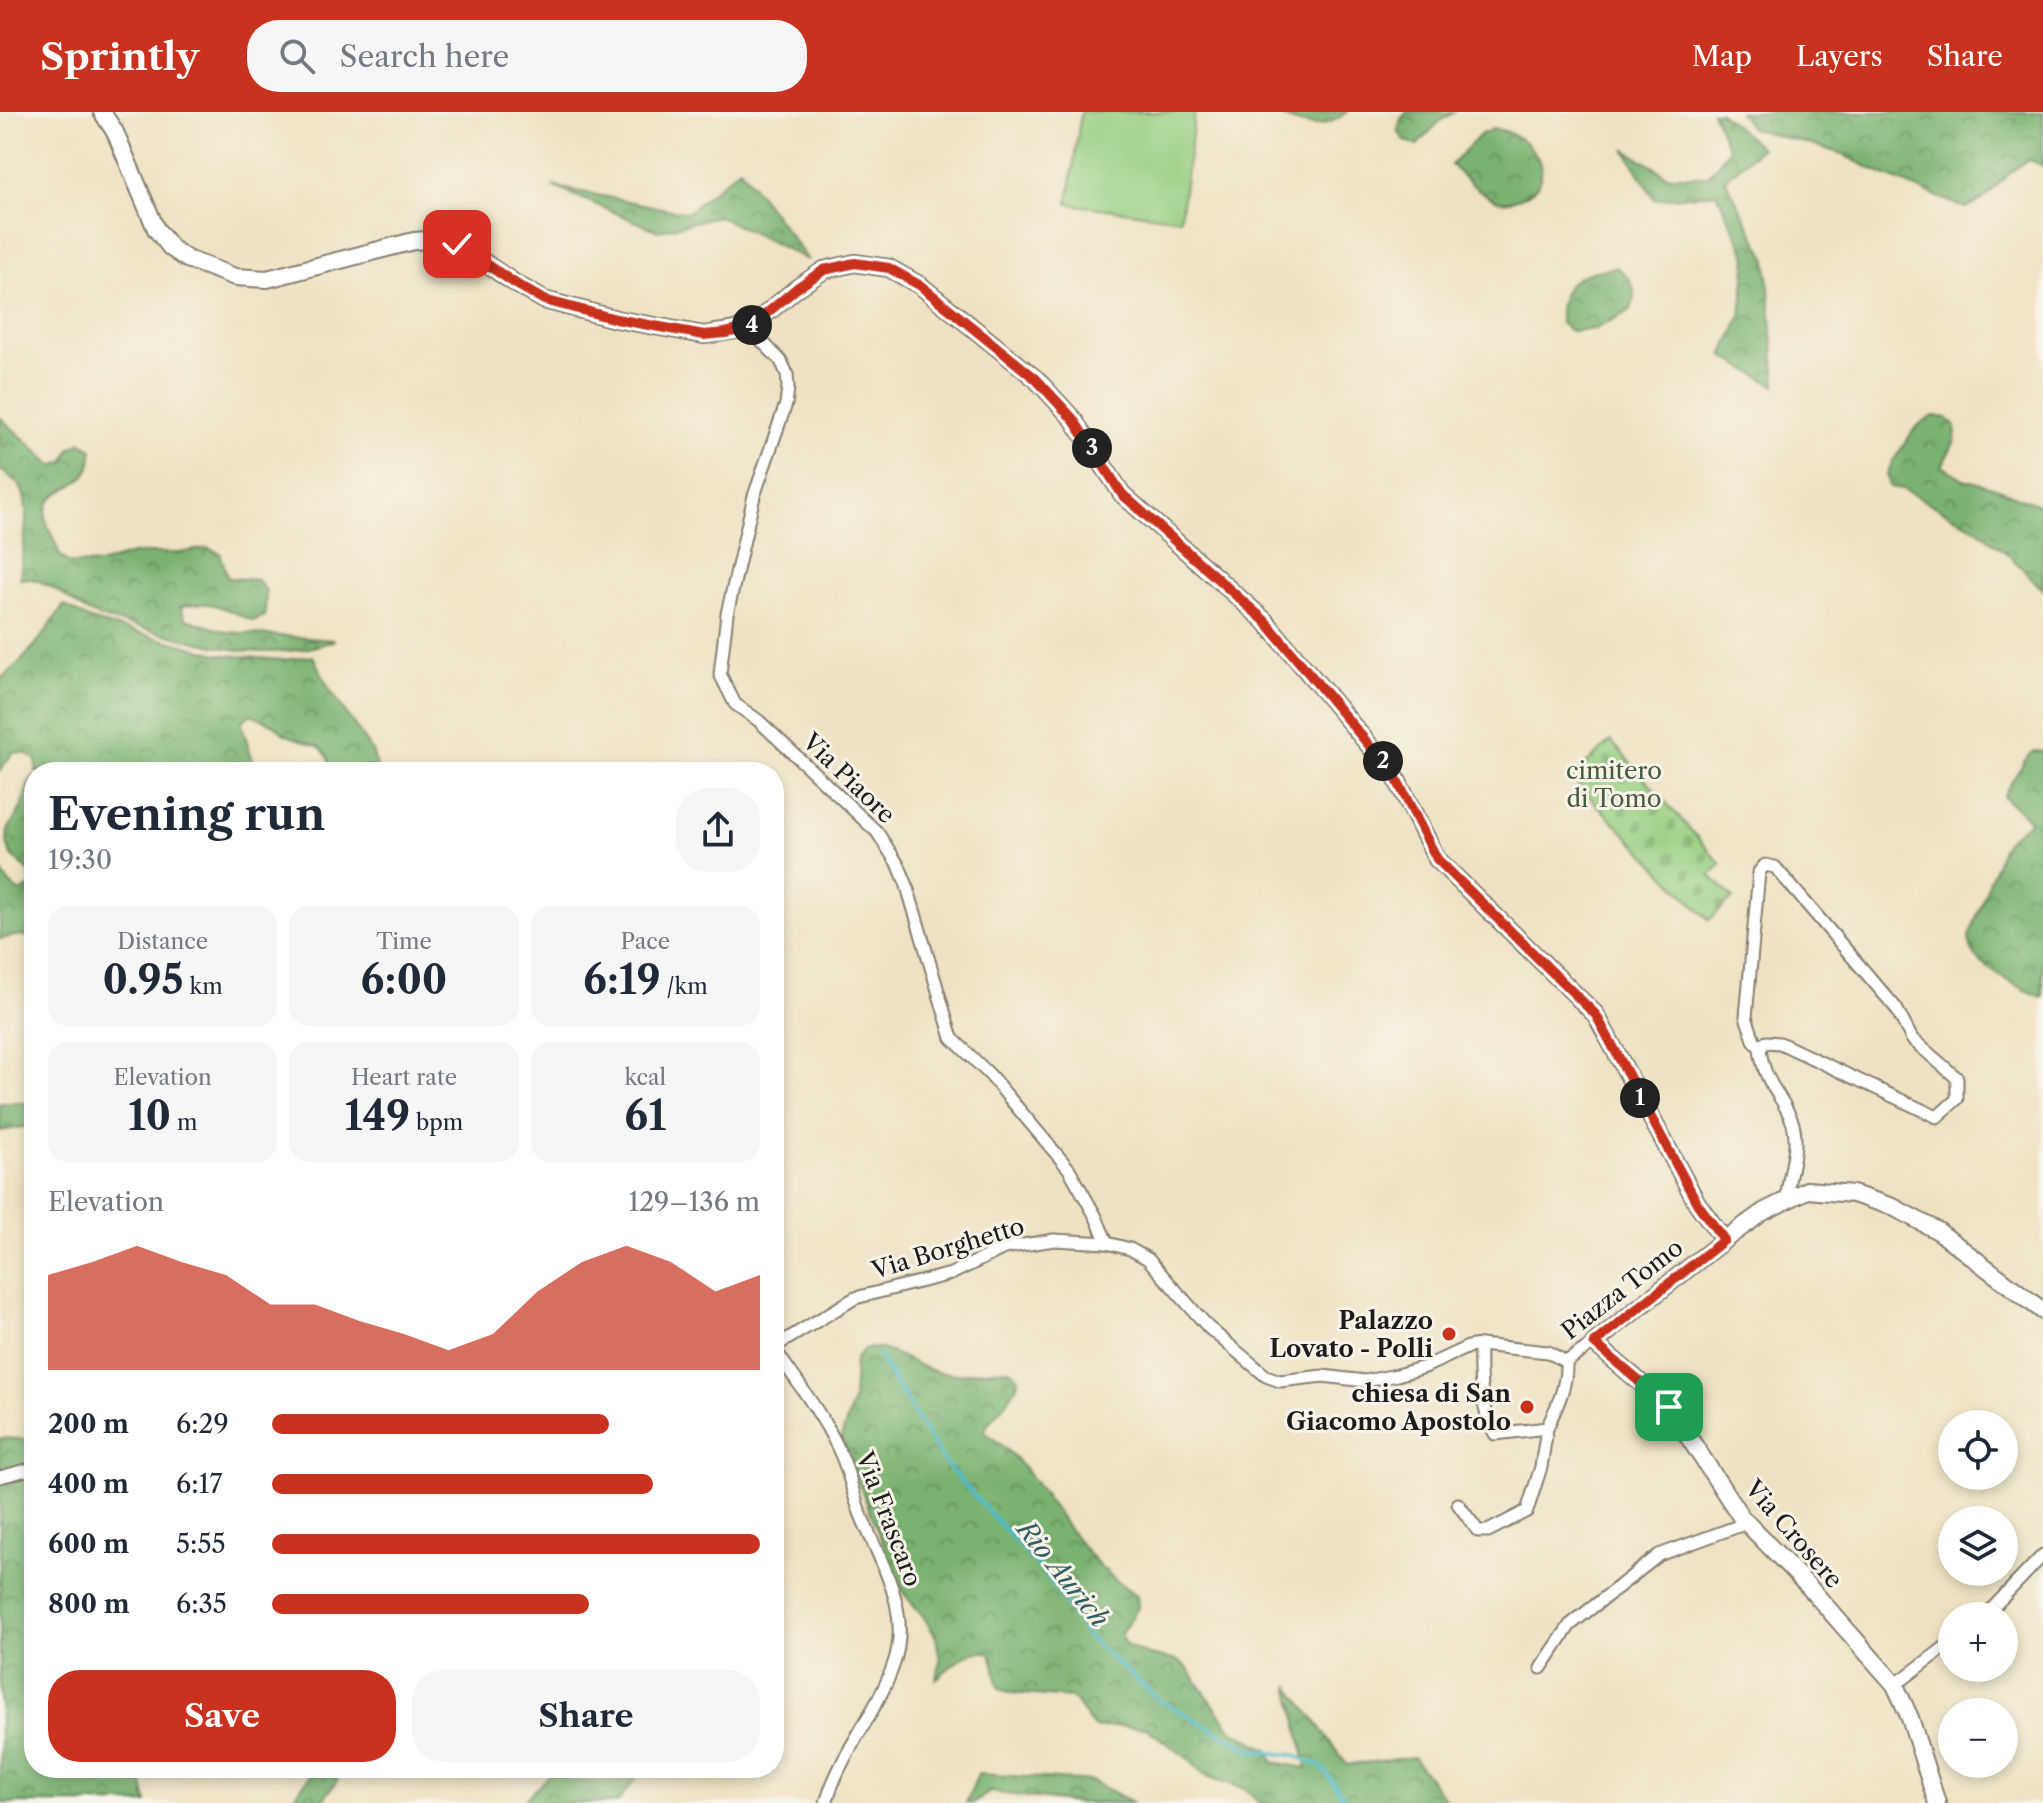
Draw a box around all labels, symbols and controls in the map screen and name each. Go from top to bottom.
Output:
search box [247,20,807,92]
text: Sprintly [40,33,199,80]
icon: search [275,34,319,78]
text: Search here [339,38,509,75]
text: Map [1692,39,1752,73]
text: Layers [1796,39,1883,73]
text: Share [1927,39,2003,73]
pin [423,210,491,278]
icon: check [435,222,479,266]
pin: 4 [732,305,772,345]
text: 4 [745,311,759,338]
pin: 3 [1072,428,1112,468]
text: 3 [1086,434,1098,461]
street label: Via Piaore [796,726,901,829]
pin: 2 [1363,741,1403,781]
text: 2 [1377,747,1390,774]
park label: cimitero di Tomo [1566,756,1662,813]
text: Evening run [48,787,325,841]
button: share [676,788,760,872]
text: 19:30 [48,844,112,876]
text: Distance [117,928,208,955]
text: Time [376,928,432,955]
text: Pace [620,928,670,955]
text: 0.95 [103,955,184,1004]
text: 6:00 [361,955,447,1004]
text: 6:19 [583,955,661,1004]
text: km [184,973,223,1000]
text: /km [661,973,708,1000]
text: Elevation [114,1064,212,1091]
text: Heart rate [351,1064,457,1091]
text: kcal [625,1064,666,1091]
pin: 1 [1620,1078,1660,1118]
text: 1 [1635,1084,1645,1111]
text: 10 [128,1091,171,1140]
text: 149 [345,1091,410,1140]
text: 61 [624,1091,666,1140]
text: m [171,1109,197,1136]
text: bpm [410,1109,463,1136]
text: Elevation [48,1186,164,1218]
text: 129–136 m [628,1186,760,1218]
street label: Via Borghetto [867,1211,1028,1285]
street label: Piazza Tomo [1555,1233,1689,1345]
place label: Palazzo Lovato - Polli [1269,1306,1433,1363]
marker: Palazzo Lovato - Polli [1440,1325,1458,1343]
pin [1635,1373,1703,1441]
place label: chiesa di San Giacomo Apostolo [1286,1379,1512,1436]
icon: arrive [1647,1385,1691,1429]
marker: chiesa di San Giacomo Apostolo [1518,1398,1536,1416]
text: 200 m [48,1408,129,1440]
text: 6:29 [176,1408,229,1440]
map controls [1938,1410,2018,1778]
button: locate [1938,1410,2018,1490]
street label: Via Frascaro [850,1447,928,1590]
text: 400 m [48,1468,129,1500]
text: 6:17 [176,1468,222,1500]
street label: Via Crosere [1739,1473,1849,1594]
button: layers [1938,1506,2018,1586]
water label: Rio Aurich [1009,1513,1116,1634]
text: 600 m [48,1528,129,1560]
text: 5:55 [176,1528,226,1560]
text: 800 m [48,1588,130,1620]
text: 6:35 [176,1588,227,1620]
button: + [1938,1602,2018,1682]
button: Save [48,1670,396,1762]
button: Share [412,1670,760,1762]
button: − [1938,1698,2018,1778]

